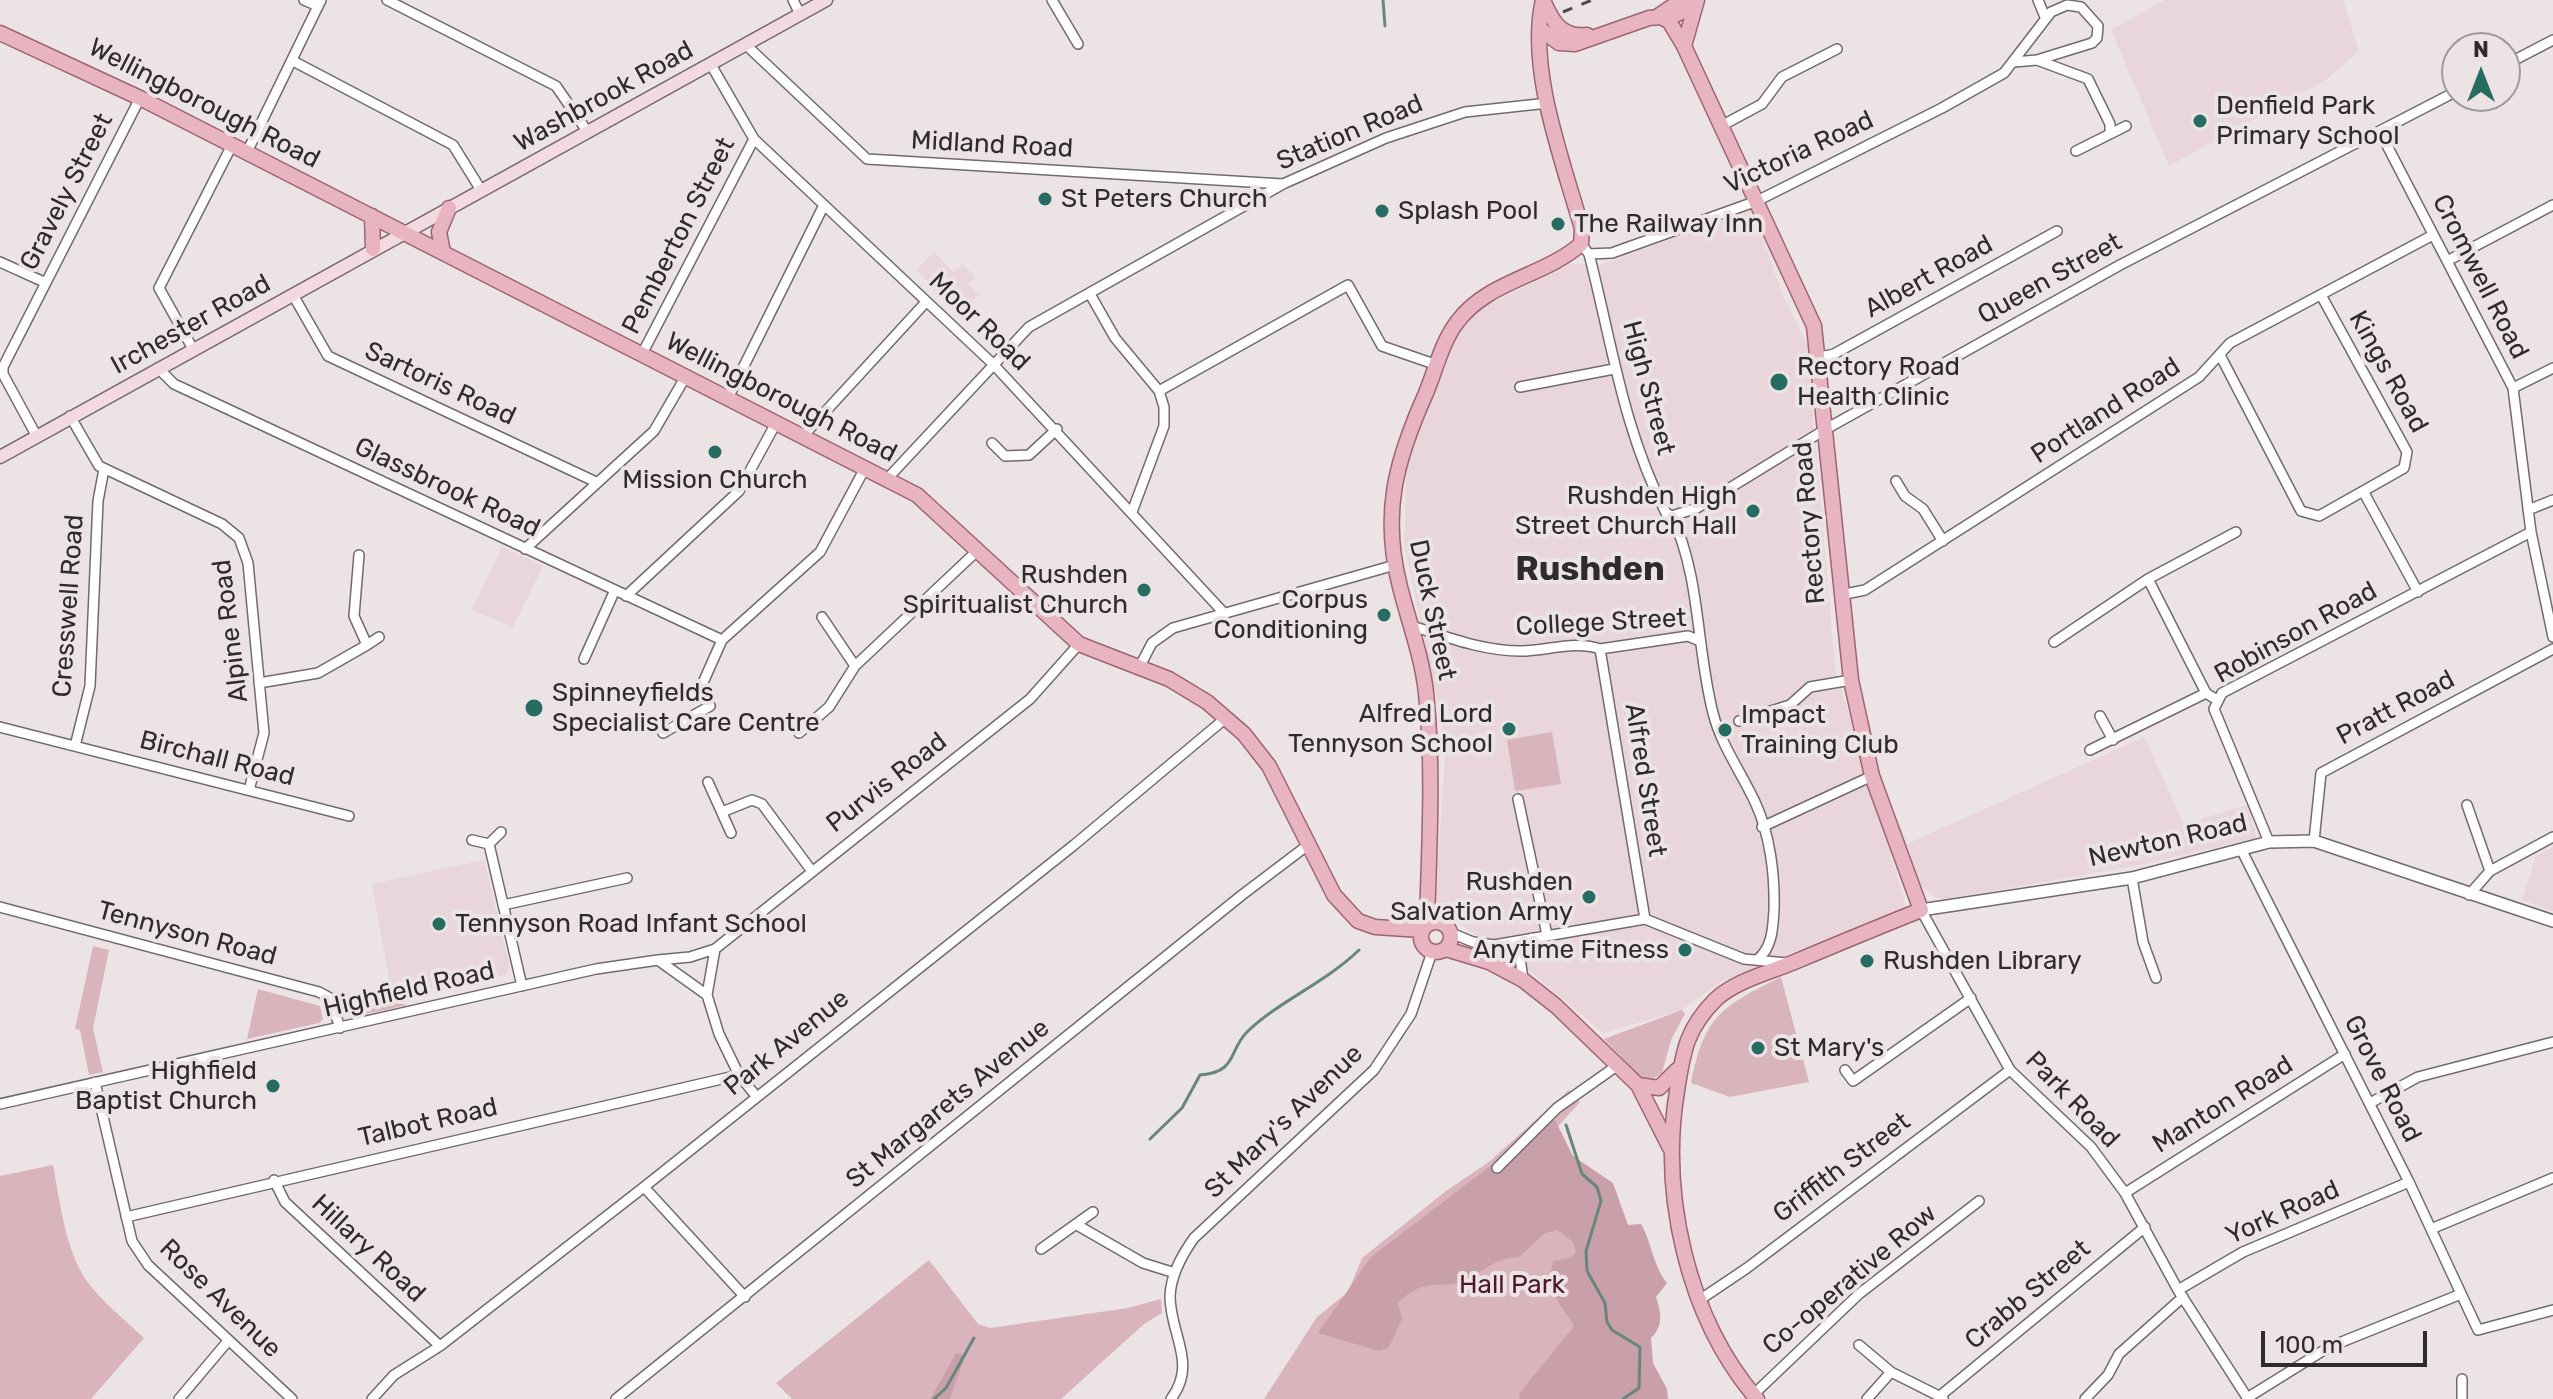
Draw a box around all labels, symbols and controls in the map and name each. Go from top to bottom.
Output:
street label: Wellingborough Road [83,32,325,176]
north arrow [2441,32,2521,112]
street label: Washbrook Road [509,35,699,159]
text: N [2473,36,2489,63]
street label: Station Road [1272,88,1428,178]
place label: Denfield Park Primary School [2216,90,2399,152]
street label: Victoria Road [1719,105,1879,201]
street label: Gravely Street [14,108,120,276]
marker: Denfield Park Primary School [2191,112,2209,130]
street label: Midland Road [910,125,1074,165]
street label: Pemberton Street [616,132,742,340]
place label: St Peters Church [1061,183,1268,215]
marker: St Peters Church [1036,190,1054,208]
street label: Cromwell Road [2425,190,2535,364]
place label: Splash Pool [1398,195,1538,227]
marker: Splash Pool [1373,202,1391,220]
place label: The Railway Inn [1574,208,1763,240]
marker: The Railway Inn [1549,215,1567,233]
street label: Queen Street [1973,227,2127,331]
street label: Albert Road [1859,229,1999,325]
street label: Moor Road [922,266,1036,378]
street label: Irchester Road [106,268,276,382]
street label: Kings Road [2342,306,2434,438]
street label: High Street [1615,317,1681,459]
street label: Wellingborough Road [660,326,902,470]
street label: Sartoris Road [360,335,520,433]
place label: Rectory Road Health Clinic [1797,351,1960,412]
street label: Portland Road [2026,351,2186,471]
marker: Rectory Road Health Clinic [1768,371,1790,393]
street label: Glassbrook Road [349,431,545,545]
street label: Rectory Road [1787,440,1833,606]
marker: Mission Church [706,443,724,461]
place label: Mission Church [622,464,808,496]
place label: Rushden High Street Church Hall [1515,480,1737,542]
marker: Rushden High Street Church Hall [1744,502,1762,520]
street label: Cresswell Road [47,513,91,699]
street label: Duck Street [1402,537,1462,683]
district label: Rushden [1515,550,1665,590]
street label: Alpine Road [207,558,255,704]
place label: Rushden Spiritualist Church [903,559,1128,620]
street label: Robinson Road [2209,575,2383,691]
marker: Rushden Spiritualist Church [1135,581,1153,599]
place label: Corpus Conditioning [1214,584,1368,646]
street label: College Street [1515,603,1687,643]
marker: Corpus Conditioning [1375,606,1393,624]
street label: Pratt Road [2332,664,2460,752]
place label: Spinneyfields Specialist Care Centre [552,677,820,738]
marker: Spinneyfields Specialist Care Centre [523,697,545,719]
place label: Alfred Lord Tennyson School [1288,698,1493,760]
place label: Impact Training Club [1741,699,1899,760]
street label: Alfred Street [1617,701,1673,859]
marker: Alfred Lord Tennyson School [1500,720,1518,738]
marker: Impact Training Club [1716,721,1734,739]
street label: Birchall Road [136,725,298,793]
street label: Purvis Road [821,726,953,840]
street label: Newton Road [2086,808,2250,874]
place label: Rushden Salvation Army [1390,866,1573,928]
marker: Rushden Salvation Army [1580,888,1598,906]
street label: Tennyson Road [94,895,280,973]
place label: Tennyson Road Infant School [455,908,807,940]
marker: Tennyson Road Infant School [430,915,448,933]
place label: Anytime Fitness [1473,934,1669,966]
marker: Anytime Fitness [1676,941,1694,959]
place label: Rushden Library [1883,945,2082,977]
marker: Rushden Library [1858,952,1876,970]
street label: Highfield Road [320,955,498,1025]
street label: Park Avenue [718,983,856,1103]
street label: Grove Road [2337,1010,2427,1148]
street label: St Margarets Avenue [840,1013,1056,1195]
place label: St Mary's [1774,1032,1884,1064]
street label: St Mary's Avenue [1198,1039,1370,1205]
marker: St Mary's [1749,1039,1767,1057]
street label: Park Road [2018,1045,2126,1155]
street label: Manton Road [2147,1050,2299,1160]
place label: Highfield Baptist Church [75,1055,257,1116]
marker: Highfield Baptist Church [264,1077,282,1095]
street label: Talbot Road [355,1092,501,1154]
street label: Griffith Street [1767,1106,1917,1230]
street label: York Road [2221,1174,2345,1252]
street label: Hillary Road [305,1188,431,1310]
street label: Co-operative Row [1757,1198,1943,1362]
street label: Rose Avenue [153,1233,287,1365]
street label: Crabb Street [1959,1234,2097,1356]
park label: Hall Park [1459,1269,1565,1301]
scale bar [2265,1315,2431,1365]
text: 100 m [2275,1331,2343,1359]

